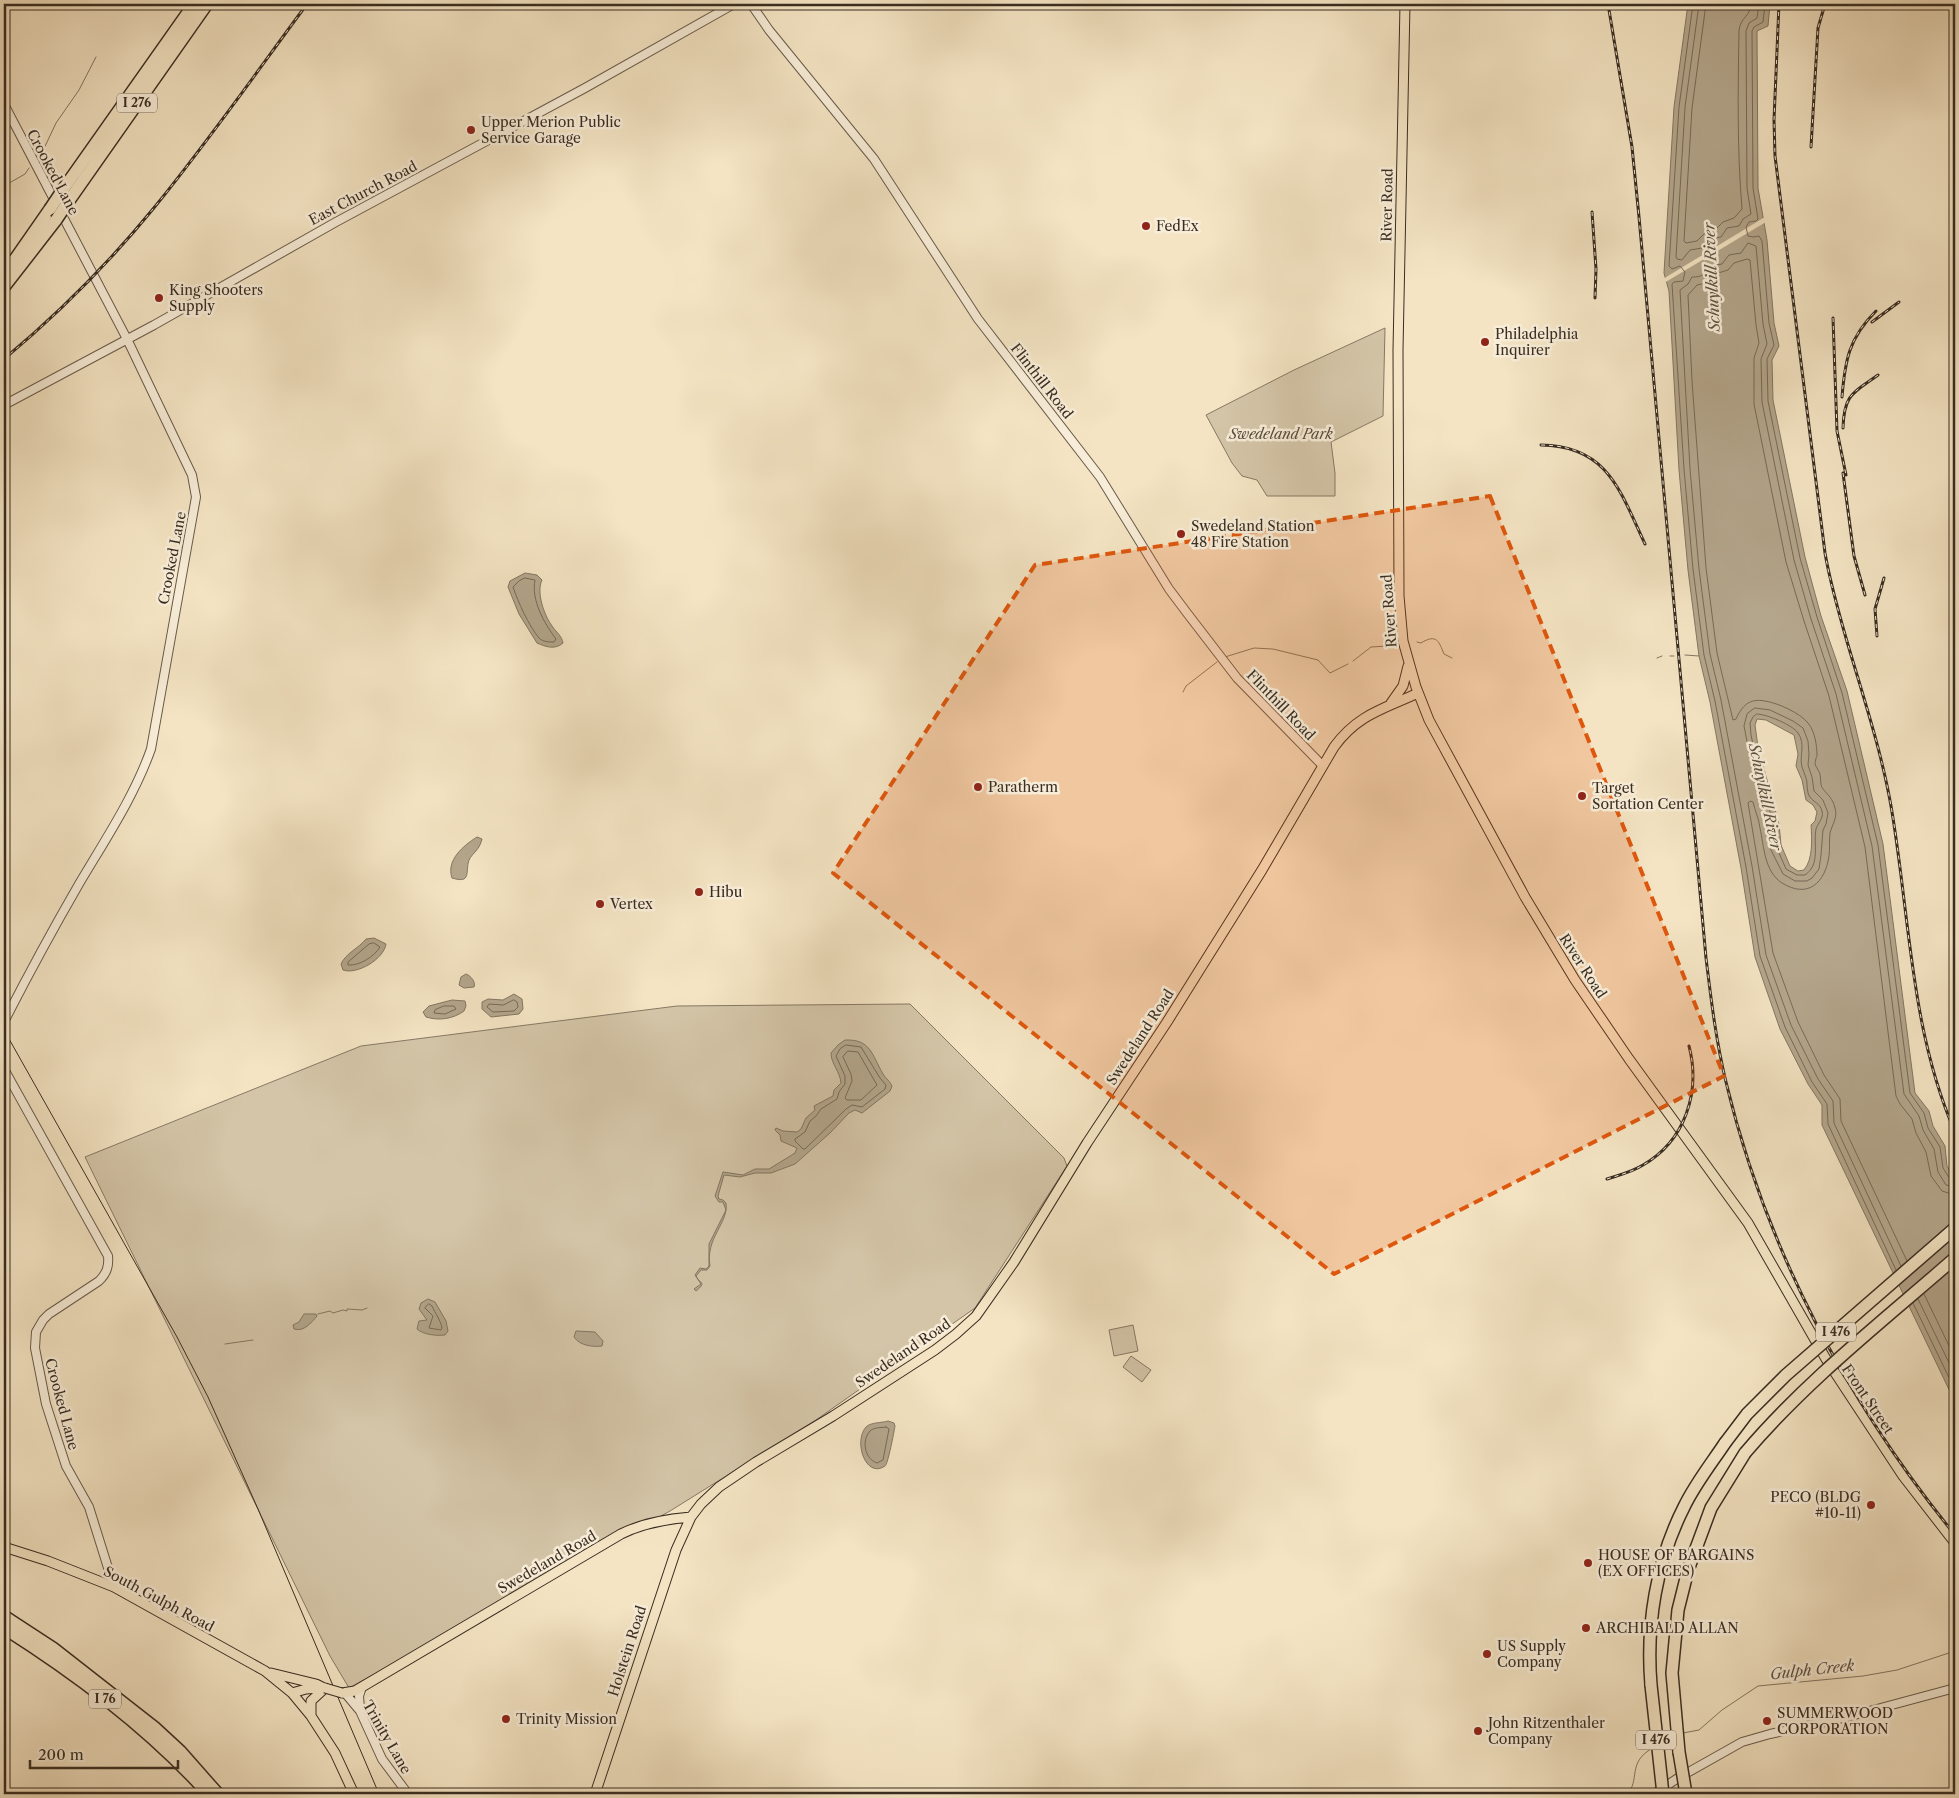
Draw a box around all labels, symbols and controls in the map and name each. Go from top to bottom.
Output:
road number: I 276 [117,94,157,112]
place label: Upper Merion Public Service Garage [481,113,621,147]
marker: Upper Merion Public Service Garage [465,124,477,136]
street label: Crooked Lane [23,126,83,218]
street label: East Church Road [306,157,421,229]
street label: River Road [1377,168,1397,242]
place label: FedEx [1156,217,1200,235]
marker: FedEx [1140,220,1152,232]
water label: Schuylkill River [1699,221,1724,333]
place label: King Shooters Supply [169,281,263,315]
marker: King Shooters Supply [153,292,165,304]
place label: Philadelphia Inquirer [1495,325,1579,359]
marker: Philadelphia Inquirer [1479,336,1491,348]
street label: Flinthill Road [1007,340,1077,423]
park label: Swedeland Park [1228,425,1334,443]
street label: Crooked Lane [154,510,190,606]
place label: Swedeland Station 48 Fire Station [1191,517,1315,551]
marker: Swedeland Station 48 Fire Station [1175,528,1187,540]
street label: River Road [1377,573,1401,648]
street label: Flinthill Road [1243,666,1319,744]
water label: Schuylkill River [1745,741,1786,853]
place label: Paratherm [988,778,1058,796]
place label: Target Sortation Center [1592,779,1704,813]
marker: Paratherm [972,781,984,793]
marker: Target Sortation Center [1576,790,1588,802]
place label: Hibu [709,883,743,901]
marker: Hibu [693,886,705,898]
place label: Vertex [609,895,654,913]
marker: Vertex [594,898,606,910]
street label: River Road [1555,930,1611,1002]
street label: Swedeland Road [1102,985,1178,1088]
street label: Swedeland Road [852,1314,954,1391]
road number: I 476 [1816,1322,1856,1341]
street label: Crooked Lane [41,1356,83,1452]
street label: Front Street [1838,1361,1898,1437]
place label: PECO (BLDG #10-11) [1770,1488,1861,1522]
marker: PECO (BLDG #10-11) [1865,1499,1877,1511]
street label: Swedeland Road [494,1526,600,1598]
place label: HOUSE OF BARGAINS (EX OFFICES) [1598,1546,1754,1580]
marker: HOUSE OF BARGAINS (EX OFFICES) [1582,1557,1594,1569]
street label: South Gulph Road [101,1562,218,1636]
street label: Holstein Road [604,1603,650,1699]
place label: ARCHIBALD ALLAN [1595,1619,1739,1637]
marker: ARCHIBALD ALLAN [1580,1622,1592,1634]
place label: US Supply Company [1497,1637,1566,1671]
marker: US Supply Company [1481,1648,1493,1660]
water label: Gulph Creek [1769,1656,1855,1683]
road number: I 76 [89,1690,121,1708]
street label: Trinity Lane [359,1697,415,1777]
place label: SUMMERWOOD CORPORATION [1777,1704,1893,1738]
place label: Trinity Mission [516,1710,617,1728]
marker: Trinity Mission [500,1713,512,1725]
place label: John Ritzenthaler Company [1486,1714,1605,1748]
marker: SUMMERWOOD CORPORATION [1761,1715,1773,1727]
marker: John Ritzenthaler Company [1472,1725,1484,1737]
road number: I 476 [1636,1730,1676,1750]
scale bar [30,1738,178,1770]
text: 200 m [38,1745,84,1764]

